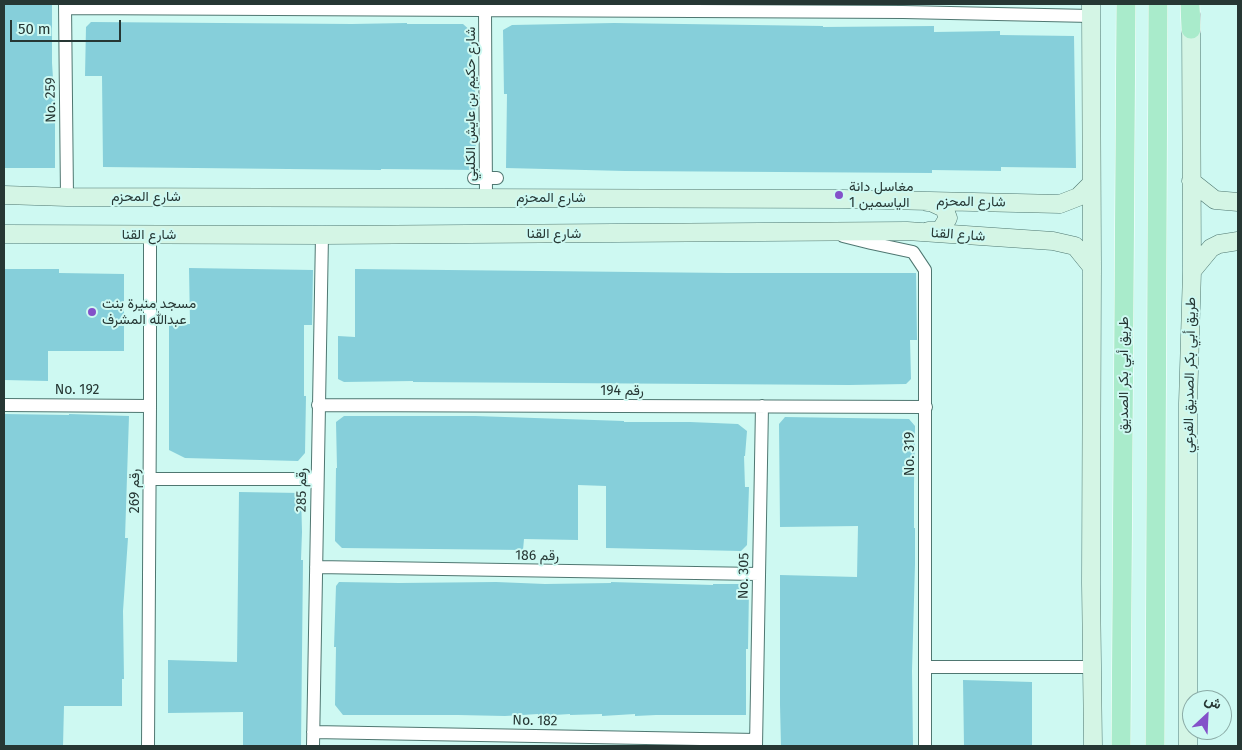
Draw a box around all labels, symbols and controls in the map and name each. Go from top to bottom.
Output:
scale bar [12,10,124,42]
text: 50 m [18,20,51,38]
street label: شارع حكيم بن عايش الكلبي [463,27,479,181]
street label: No. 259 [42,77,60,123]
place label: مغاسل دانة الياسمين 1 [849,179,913,212]
street label: شارع المحزم [111,189,181,205]
marker: مغاسل دانة الياسمين 1 [833,189,845,201]
street label: شارع المحزم [516,190,586,206]
street label: شارع المحزم [936,193,1006,211]
street label: شارع القنا [930,225,986,245]
street label: شارع القنا [527,226,581,242]
street label: شارع القنا [122,227,176,243]
place label: مسجد منيرة بنت عبدالله المشرف [102,296,196,328]
street label: طريق أبي بكر الصديق الفرعي [1180,297,1200,453]
marker: مسجد منيرة بنت عبدالله المشرف [86,306,98,318]
street label: طريق أبي بكر الصديق [1116,316,1132,434]
street label: No. 192 [55,382,99,398]
street label: رقم 194 [600,383,644,399]
street label: No. 319 [902,432,918,476]
street label: رقم 285 [293,468,311,512]
street label: رقم 269 [127,469,143,513]
street label: رقم 186 [515,547,559,565]
street label: No. 305 [735,553,753,599]
north arrow [1182,690,1232,740]
text: ش [1202,691,1224,713]
street label: No. 182 [512,712,558,730]

